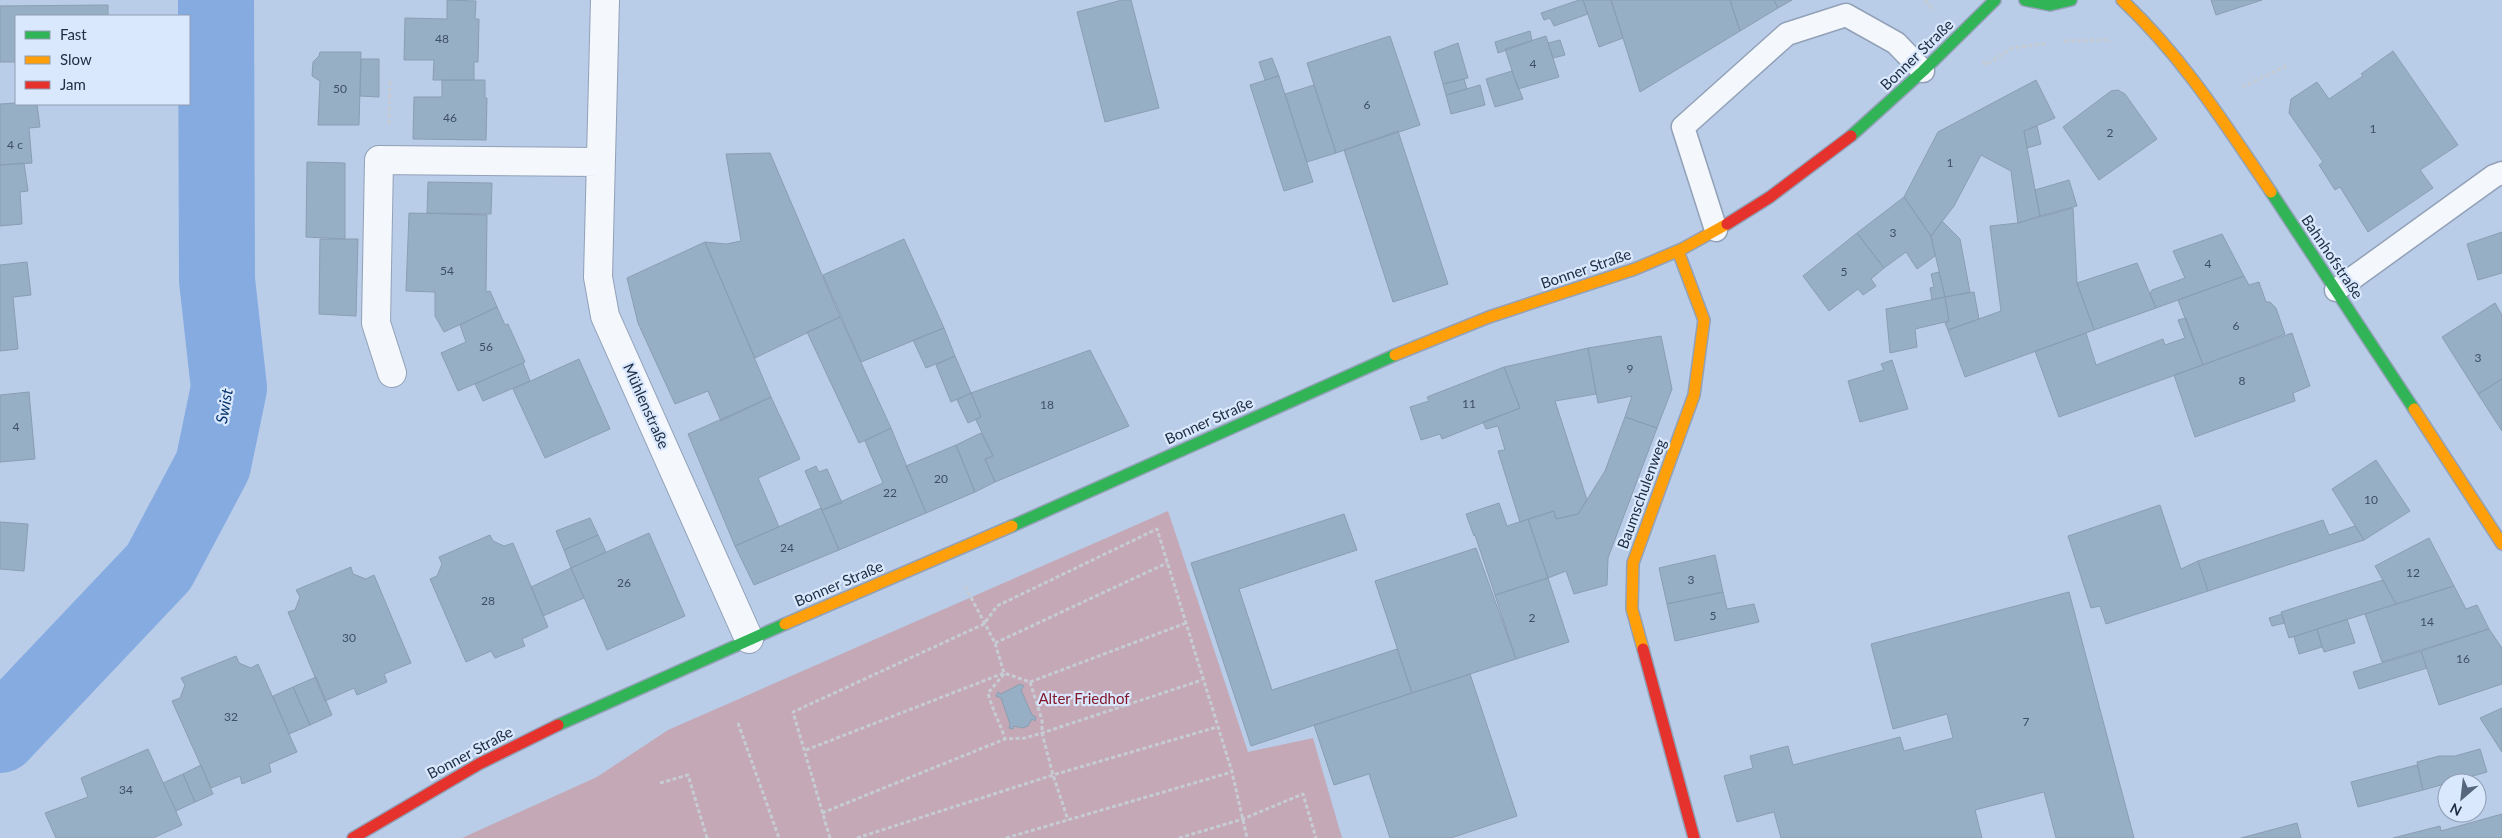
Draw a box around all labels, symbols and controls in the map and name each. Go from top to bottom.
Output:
legend [15,15,190,105]
street label: Bonner Straße [1876,15,1957,94]
text: Fast [60,25,87,43]
house number: 48 [435,31,449,46]
text: Slow [60,50,92,68]
house number: 4 [1530,56,1537,71]
text: Jam [60,75,86,93]
house number: 50 [333,81,347,96]
house number: 6 [1364,97,1371,112]
house number: 46 [443,110,457,125]
house number: 1 [2370,121,2377,136]
house number: 2 [2107,125,2114,140]
house number: 4 c [7,137,23,152]
house number: 1 [1947,155,1954,170]
street label: Bahnhofstraße [2298,211,2367,302]
house number: 3 [1890,225,1897,240]
street label: Bonner Straße [1538,244,1633,292]
house number: 4 [2205,256,2212,271]
house number: 54 [440,263,454,278]
house number: 5 [1841,264,1848,279]
house number: 6 [2233,318,2240,333]
house number: 56 [479,339,493,354]
house number: 3 [2475,350,2482,365]
street label: Mühlenstraße [620,360,674,451]
house number: 9 [1627,361,1634,376]
house number: 8 [2239,373,2246,388]
water label: Swist [211,387,236,425]
street label: Bonner Straße [1162,393,1255,447]
house number: 11 [1462,396,1476,411]
house number: 18 [1040,397,1054,412]
house number: 4 [13,419,20,434]
street label: Baumschulenweg [1613,436,1669,551]
house number: 20 [934,471,948,486]
house number: 22 [883,485,897,500]
house number: 10 [2364,492,2378,507]
house number: 24 [780,540,794,555]
street label: Bonner Straße [792,556,886,610]
house number: 12 [2406,565,2420,580]
house number: 3 [1688,572,1695,587]
house number: 26 [617,575,631,590]
house number: 28 [481,593,495,608]
house number: 5 [1710,608,1717,623]
house number: 2 [1529,610,1536,625]
house number: 14 [2420,614,2434,629]
house number: 30 [342,630,356,645]
house number: 16 [2456,651,2470,666]
park label: Alter Friedhof [1038,689,1130,707]
house number: 32 [224,709,238,724]
house number: 7 [2023,714,2030,729]
street label: Bonner Straße [424,722,515,782]
north arrow [2437,773,2487,823]
house number: 34 [119,782,133,797]
text: N [2447,800,2464,820]

